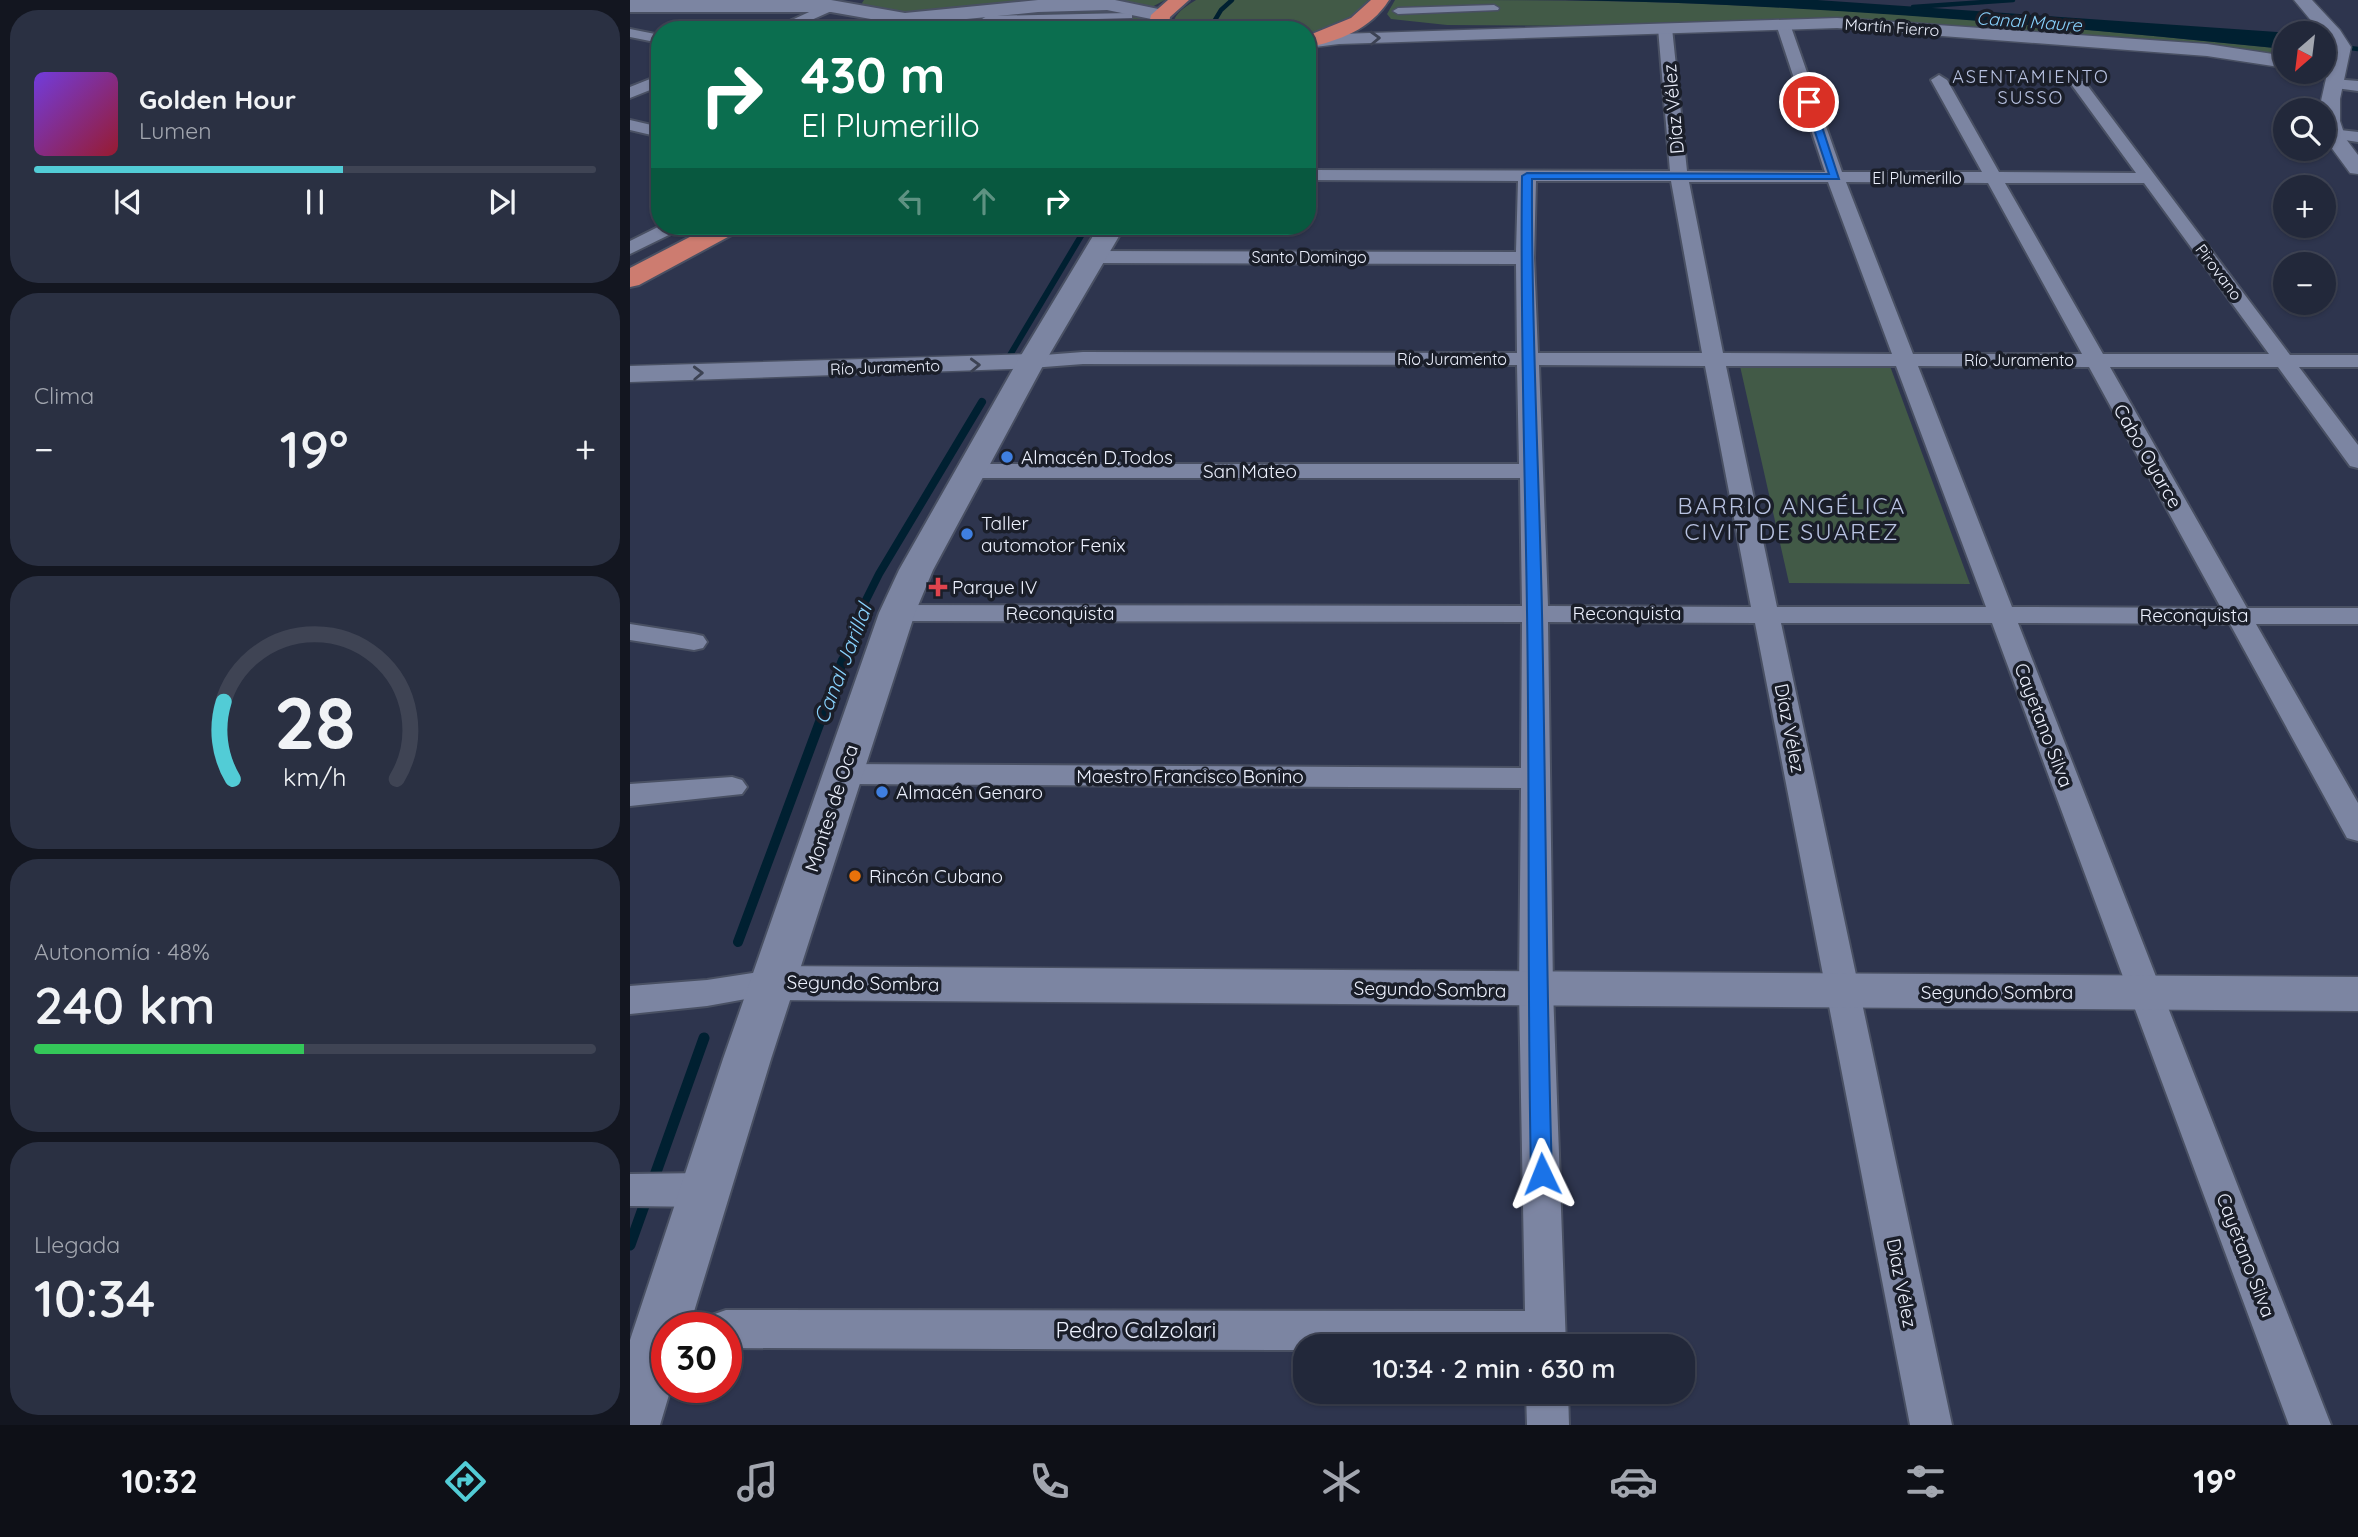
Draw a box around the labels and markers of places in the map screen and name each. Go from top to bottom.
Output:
pin [1779,72,1839,132]
place label: Almacén D.Todos [1021,445,1173,469]
marker: Almacén D.Todos [999,449,1015,465]
place label: Taller automotor Fenix [981,511,1126,557]
marker: Taller automotor Fenix [959,526,975,542]
place label: Parque IV [952,575,1037,599]
marker: Parque IV [930,579,946,595]
place label: Almacén Genaro [896,780,1043,804]
marker: Almacén Genaro [874,784,890,800]
place label: Rincón Cubano [869,864,1003,888]
marker: Rincón Cubano [847,868,863,884]

